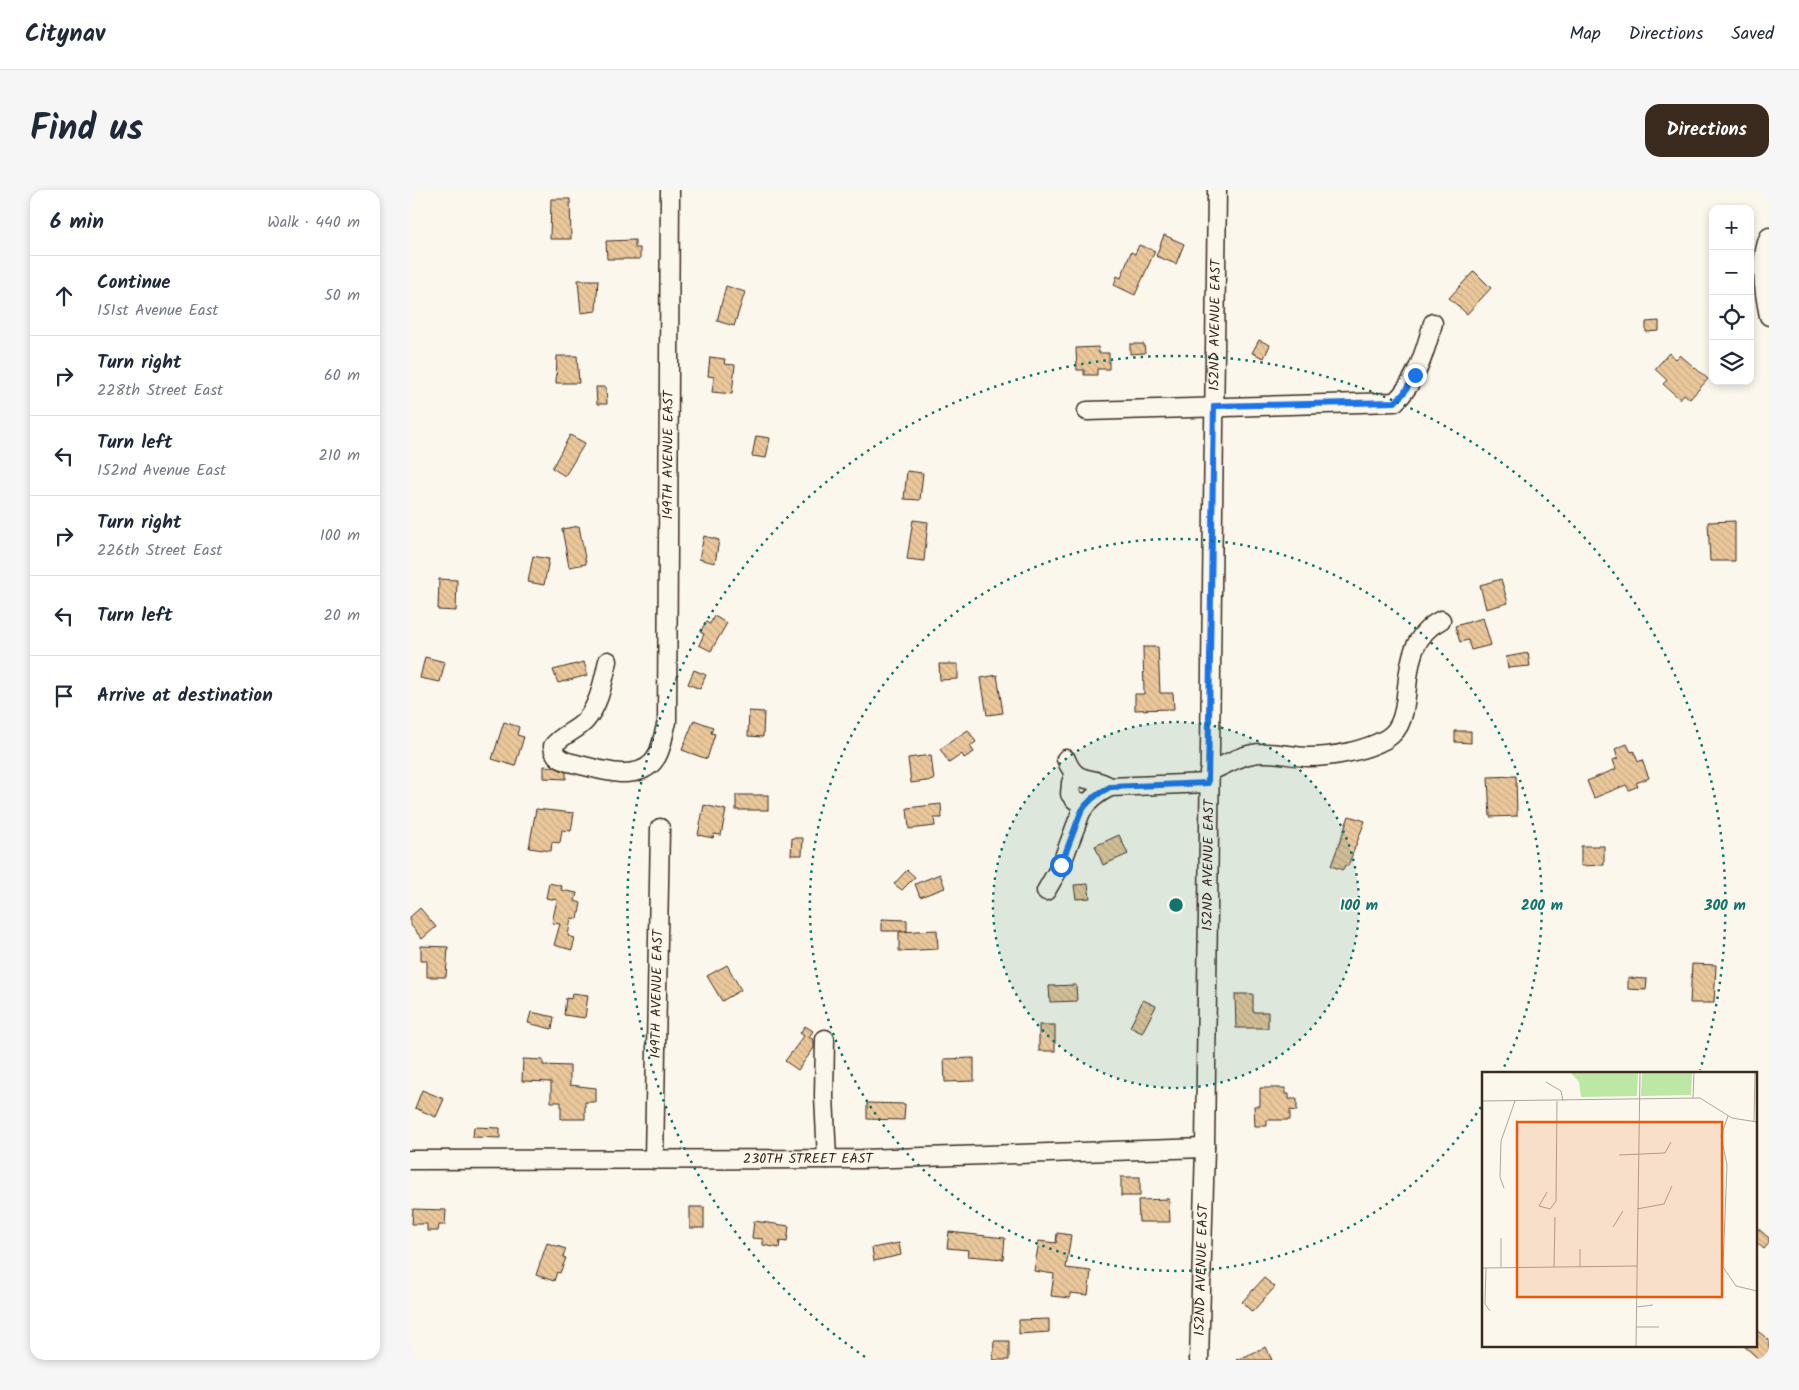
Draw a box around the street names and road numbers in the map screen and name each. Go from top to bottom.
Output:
street label: 152ND AVENUE EAST [1203,258,1227,391]
street label: 149TH AVENUE EAST [657,389,680,520]
street label: 152ND AVENUE EAST [1197,798,1220,931]
street label: 149TH AVENUE EAST [645,928,669,1059]
street label: 230TH STREET EAST [743,1148,875,1170]
street label: 152ND AVENUE EAST [1189,1202,1214,1336]

